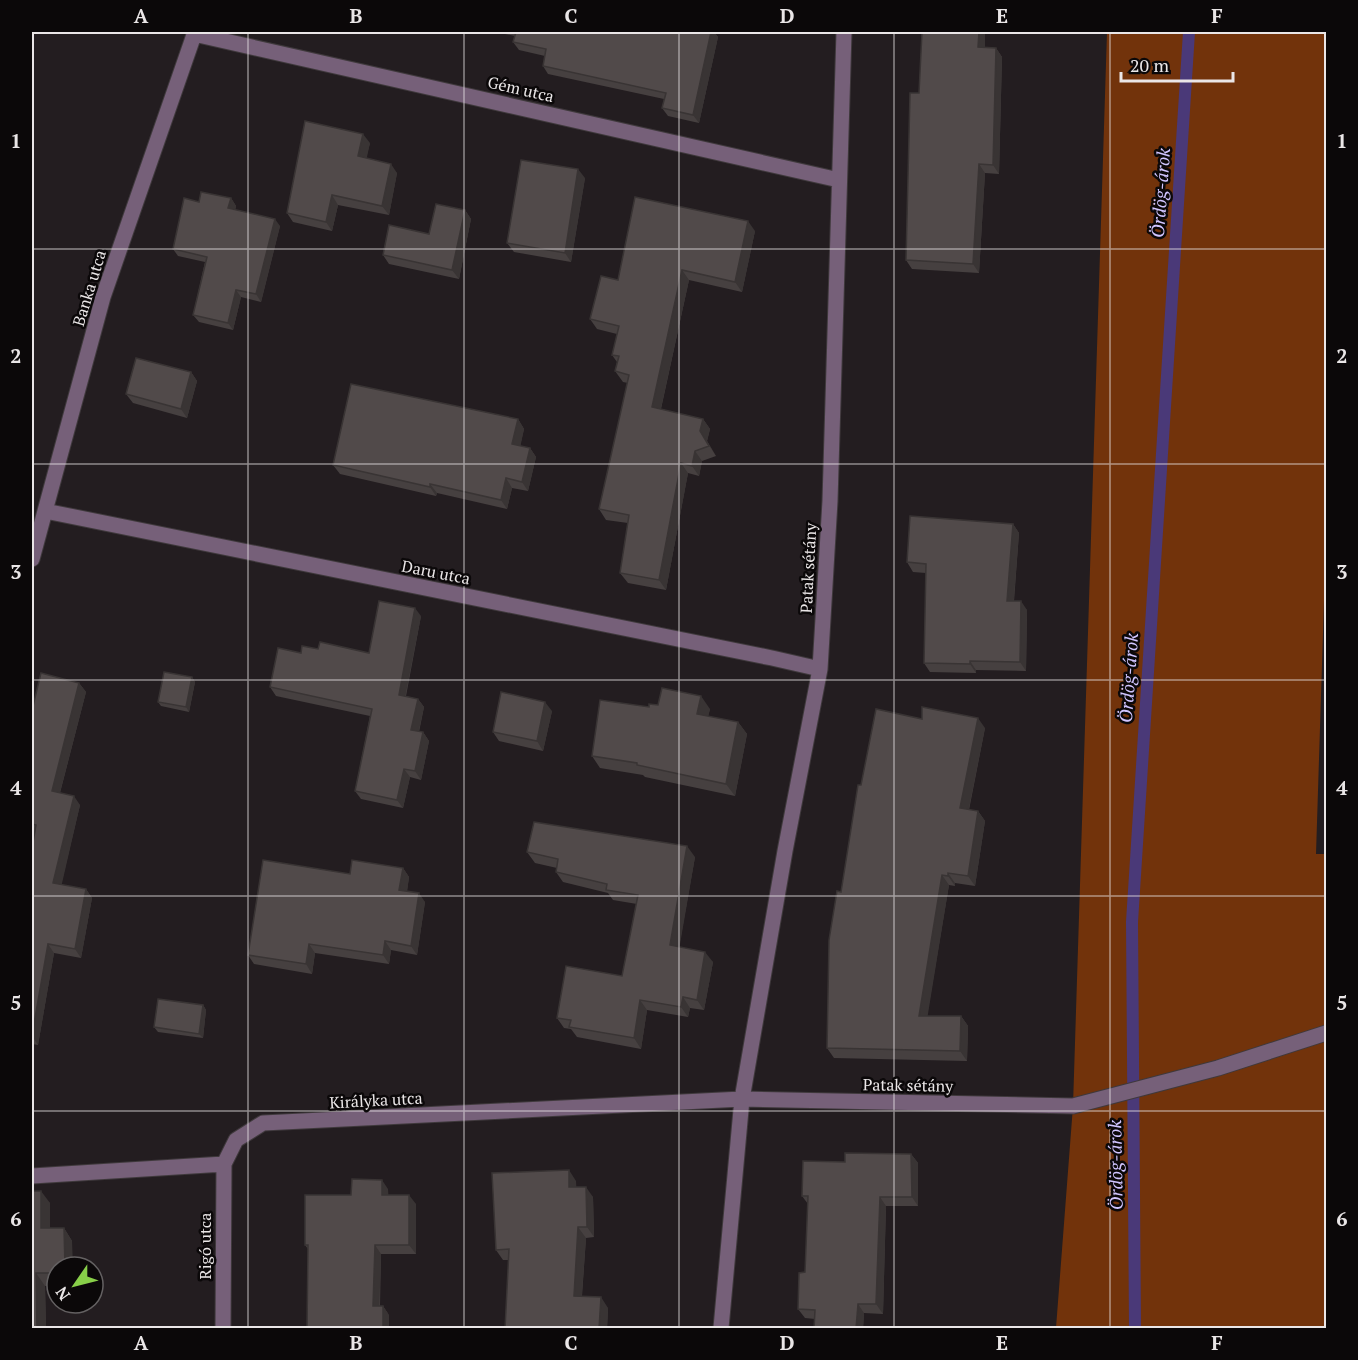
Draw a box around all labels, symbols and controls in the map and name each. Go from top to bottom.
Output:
text: A [134,2,149,29]
text: B [350,2,363,29]
text: C [564,2,578,29]
text: D [780,2,794,29]
text: E [996,2,1008,29]
text: F [1211,2,1223,29]
scale bar [1121,45,1234,83]
text: 20 m [1130,53,1170,77]
street label: Gém utca [486,71,556,107]
text: 1 [10,127,22,154]
text: 1 [1336,127,1348,154]
water label: Ördög-árok [1145,147,1175,239]
street label: Banka utca [67,247,111,329]
text: 2 [10,342,22,369]
text: 2 [1336,342,1348,369]
street label: Patak sétány [795,521,821,614]
street label: Daru utca [400,555,472,589]
text: 3 [10,558,22,585]
text: 3 [1336,558,1348,585]
water label: Ördög-árok [1113,632,1143,724]
text: 4 [10,774,22,801]
text: 4 [1336,774,1348,801]
text: 5 [10,989,22,1016]
text: 5 [1336,989,1348,1016]
street label: Patak sétány [863,1073,954,1097]
street label: Királyka utca [329,1087,423,1113]
water label: Ördög-árok [1102,1119,1128,1210]
text: 6 [10,1205,22,1232]
text: 6 [1336,1205,1348,1232]
street label: Rigó utca [194,1213,216,1279]
north arrow [45,1255,105,1315]
text: N [50,1282,75,1305]
text: A [134,1329,149,1356]
text: B [350,1329,363,1356]
text: C [564,1329,578,1356]
text: D [780,1329,794,1356]
text: E [996,1329,1008,1356]
text: F [1211,1329,1223,1356]

